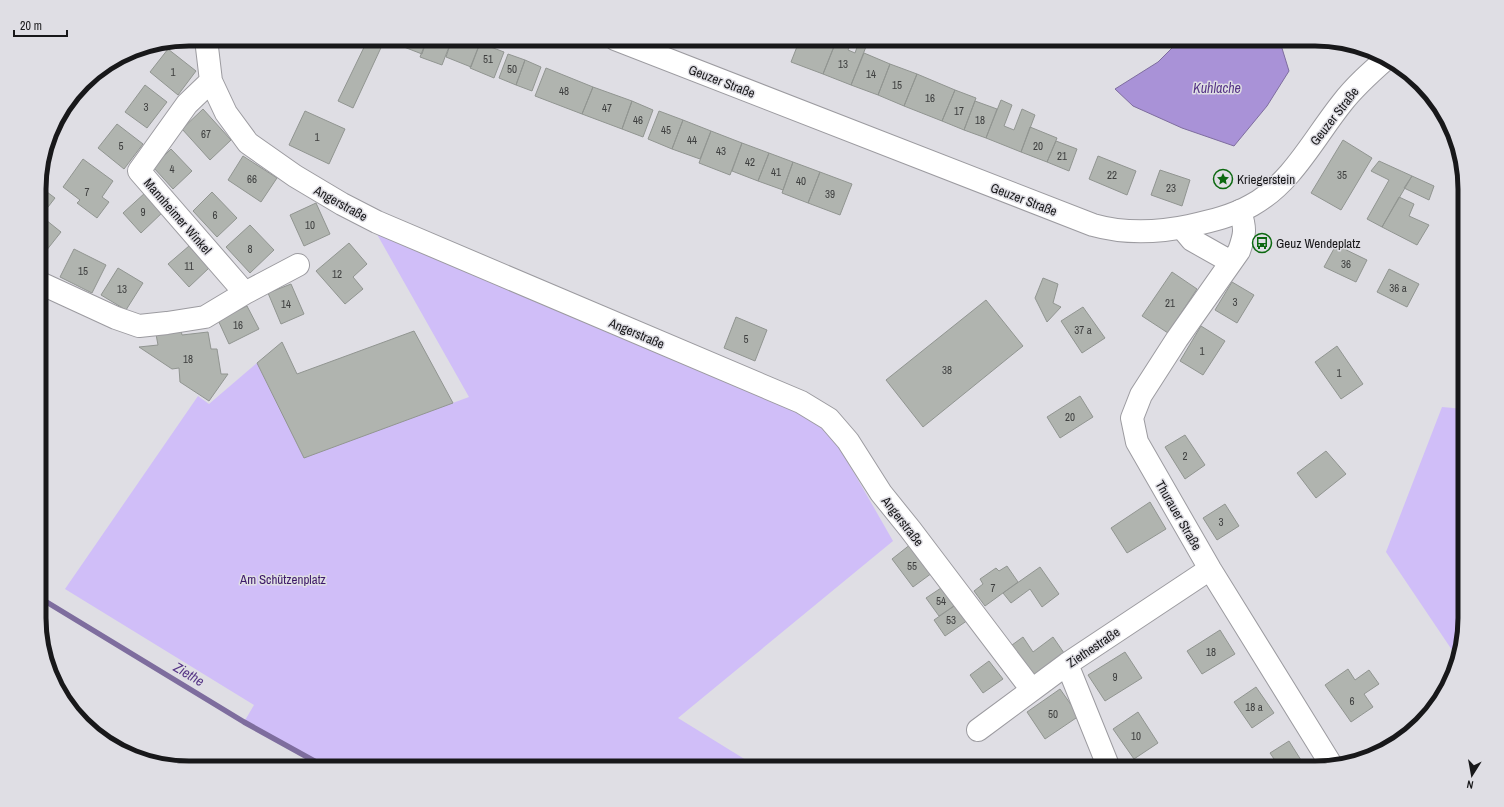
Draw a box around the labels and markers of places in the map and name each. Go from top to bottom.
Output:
place icon: Kriegerstein [1212,168,1234,190]
place label: Kriegerstein [1237,171,1295,188]
bus stop icon: Geuz Wendeplatz [1251,232,1273,254]
place label: Geuz Wendeplatz [1276,235,1361,252]

